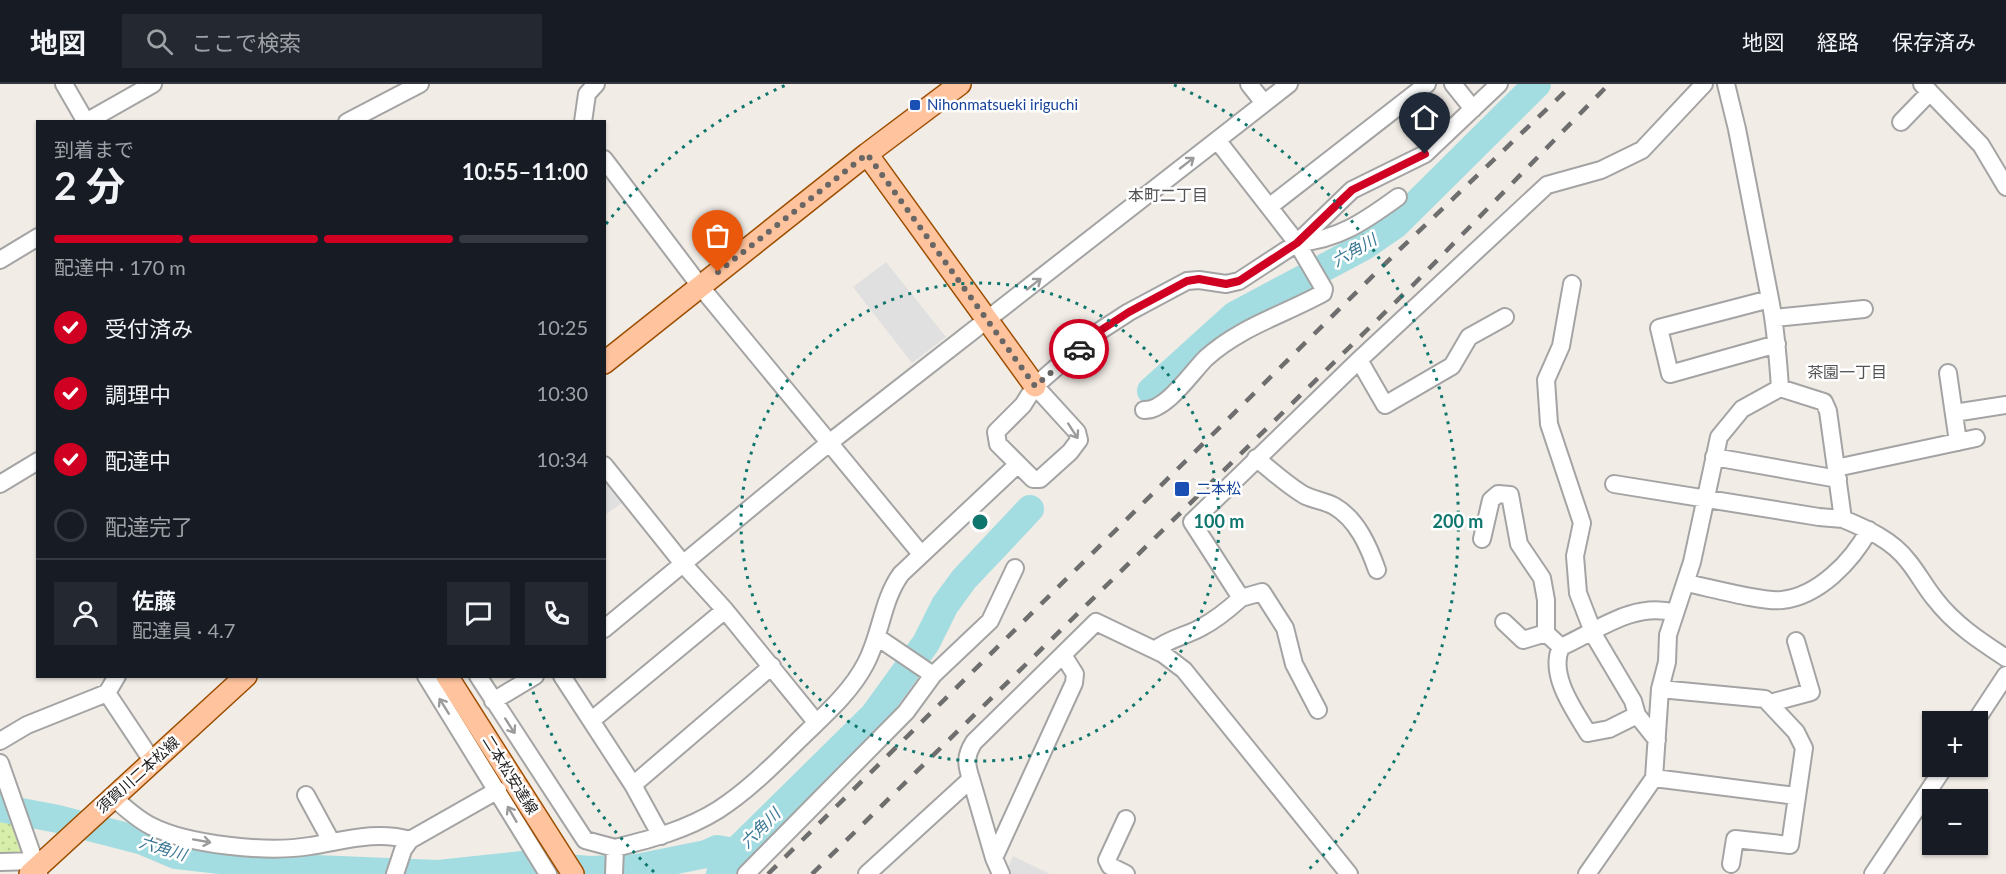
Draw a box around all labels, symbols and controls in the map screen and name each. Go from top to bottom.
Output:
search box [122,14,542,68]
text: 地図 [30,25,86,59]
icon: search [143,25,176,58]
text: ここで検索 [191,29,301,56]
text: 地図 [1742,29,1784,54]
text: 経路 [1817,29,1859,54]
text: 保存済み [1892,29,1976,54]
pin [1399,92,1450,154]
place label: Nihonmatsueki iriguchi [927,95,1078,113]
marker: Nihonmatsueki iriguchi [908,98,922,112]
icon: home [1408,101,1441,134]
text: 到着まで [54,137,134,161]
one-way arrow [1179,157,1195,170]
text: 10:55–11:00 [462,158,588,185]
text: 2 分 [54,162,125,208]
district label: 本町二丁目 [1128,185,1208,204]
pin [692,210,743,272]
icon: bag [701,219,734,252]
water label: 六角川 [1328,228,1381,270]
text: 配達中 · 170 m [54,255,186,279]
one-way arrow [1026,278,1042,291]
icon: check [54,311,87,344]
text: 受付済み [105,315,193,342]
text: 10:25 [537,315,588,339]
courier [1049,319,1109,379]
icon: car [1063,333,1096,366]
district label: 茶園一丁目 [1807,362,1887,381]
icon: check [54,377,87,410]
text: 調理中 [105,381,171,408]
text: 10:30 [537,381,588,405]
one-way arrow [1066,422,1079,439]
icon: check [54,443,87,476]
text: 配達中 [105,447,171,474]
text: 10:34 [537,447,588,471]
place label: 二本松 [1196,479,1241,497]
marker: 二本松 [1173,480,1191,498]
text: 100 m [1194,510,1244,532]
text: 200 m [1433,510,1483,532]
centre of rings [970,512,990,532]
text: 配達完了 [105,513,193,540]
button: person [54,582,117,645]
button: chat [447,582,510,645]
button: phone [525,582,588,645]
text: 佐藤 [132,587,176,614]
text: 配達員 · 4.7 [132,618,235,642]
one-way arrow [438,698,450,715]
map controls [1922,711,1988,855]
button: + [1922,711,1988,777]
one-way arrow [504,717,516,734]
street label: 須賀川二本松線 [92,732,182,816]
street label: 二本松安達線 [479,732,542,817]
button: − [1922,789,1988,855]
water label: 六角川 [736,803,785,851]
one-way arrow [505,806,517,823]
water label: 六角川 [137,831,191,864]
one-way arrow [192,836,212,847]

